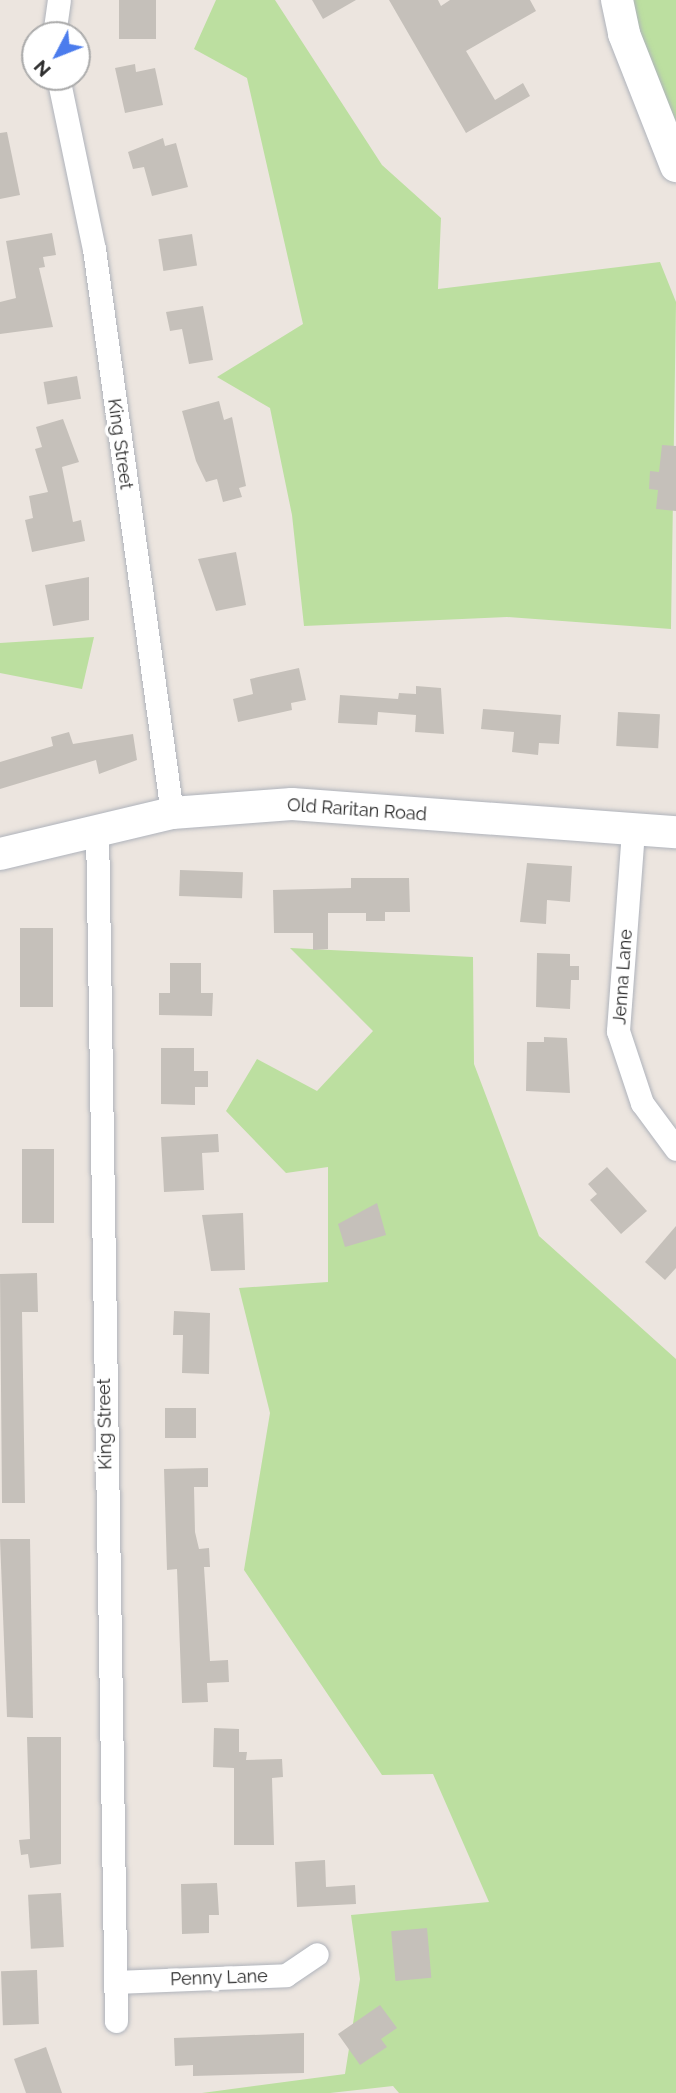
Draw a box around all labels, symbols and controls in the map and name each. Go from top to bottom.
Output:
north arrow [21,21,91,91]
text: N [29,56,55,81]
street label: King Street [103,397,137,491]
street label: Old Raritan Road [286,794,428,826]
street label: Jenna Lane [609,928,637,1026]
street label: King Street [93,1378,117,1470]
street label: Penny Lane [170,1965,268,1991]

